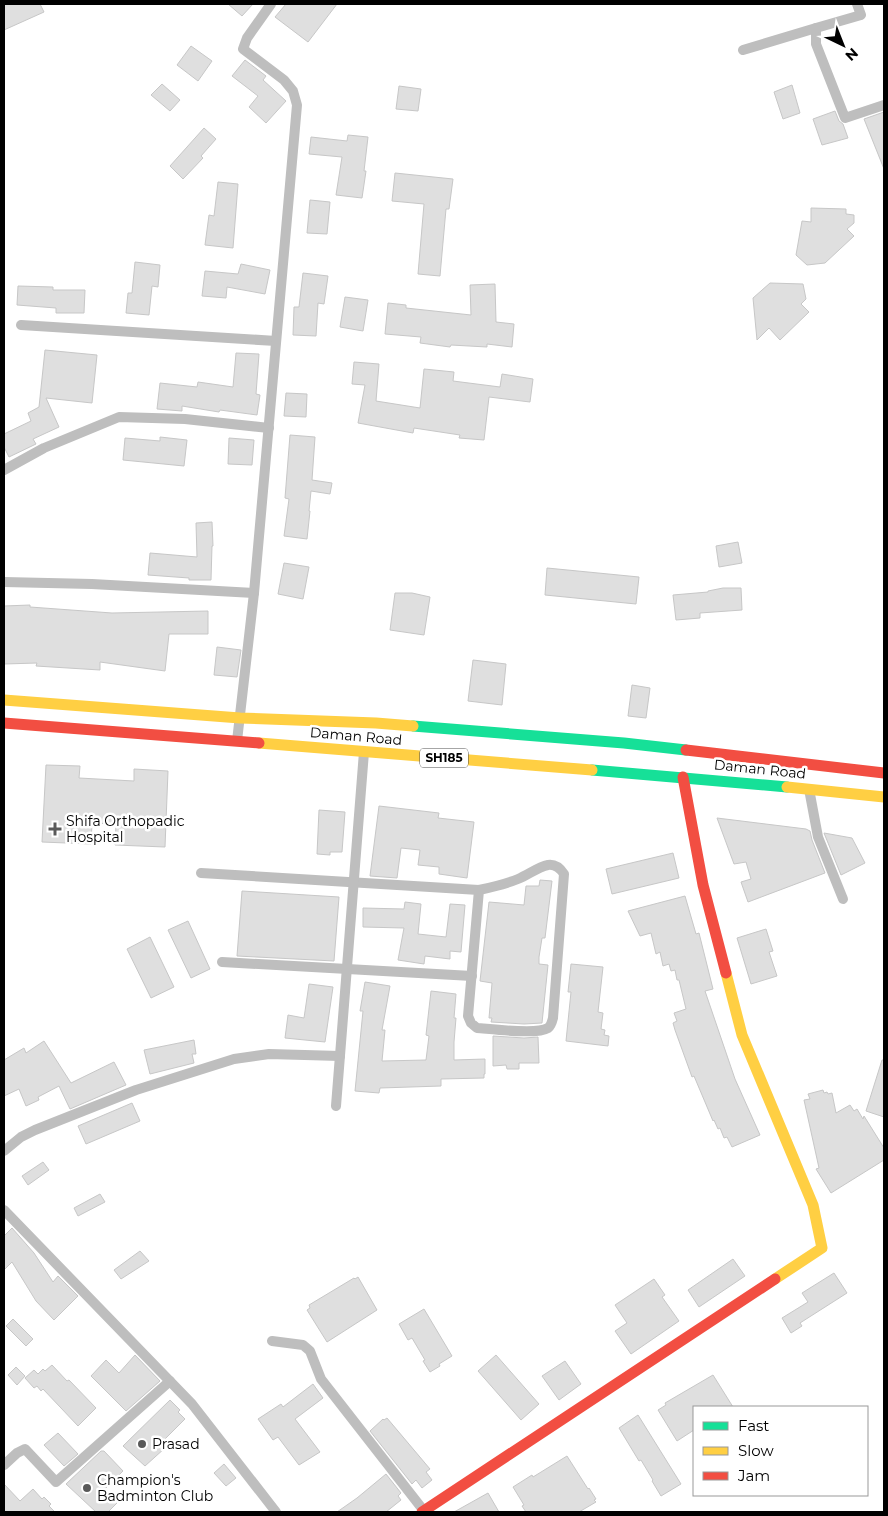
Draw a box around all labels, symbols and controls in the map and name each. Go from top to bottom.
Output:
north arrow [818,20,868,70]
text: N [842,44,862,65]
street label: Daman Road [309,723,403,749]
road number: SH185 [420,748,468,768]
street label: Daman Road [713,755,807,783]
place label: Shifa Orthopadic Hospital [66,812,185,846]
marker: Shifa Orthopadic Hospital [48,822,62,836]
legend [693,1406,868,1496]
text: Fast [738,1416,769,1435]
place label: Prasad [152,1435,200,1453]
marker: Prasad [136,1438,148,1450]
text: Slow [738,1441,774,1460]
text: Jam [737,1466,770,1485]
place label: Champion's Badminton Club [97,1471,213,1505]
marker: Champion's Badminton Club [81,1482,93,1494]

